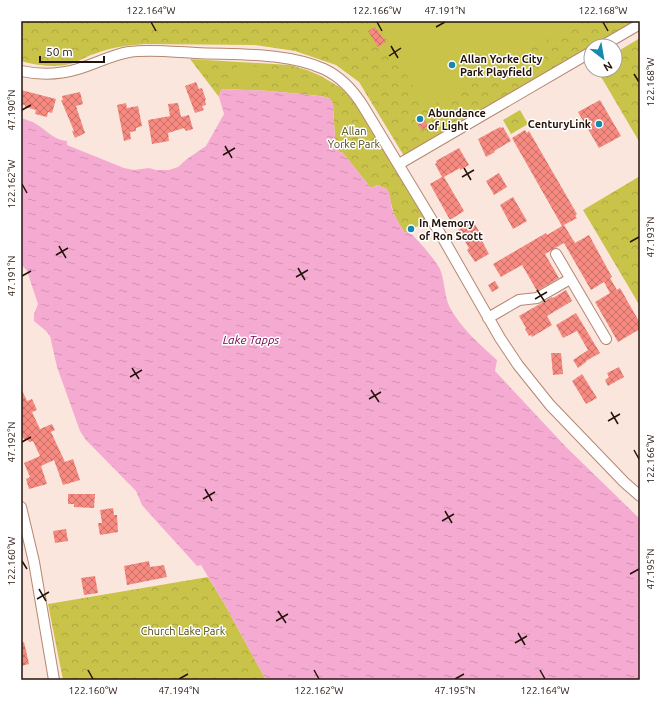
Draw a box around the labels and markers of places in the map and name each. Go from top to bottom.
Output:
place label: Allan Yorke City Park Playfield [460,53,543,78]
marker: Allan Yorke City Park Playfield [447,60,457,70]
place label: Abundance of Light [428,107,486,132]
marker: Abundance of Light [415,114,425,124]
place label: CenturyLink [528,118,592,130]
marker: CenturyLink [594,119,604,129]
place label: In Memory of Ron Scott [419,217,483,242]
marker: In Memory of Ron Scott [406,224,416,234]

